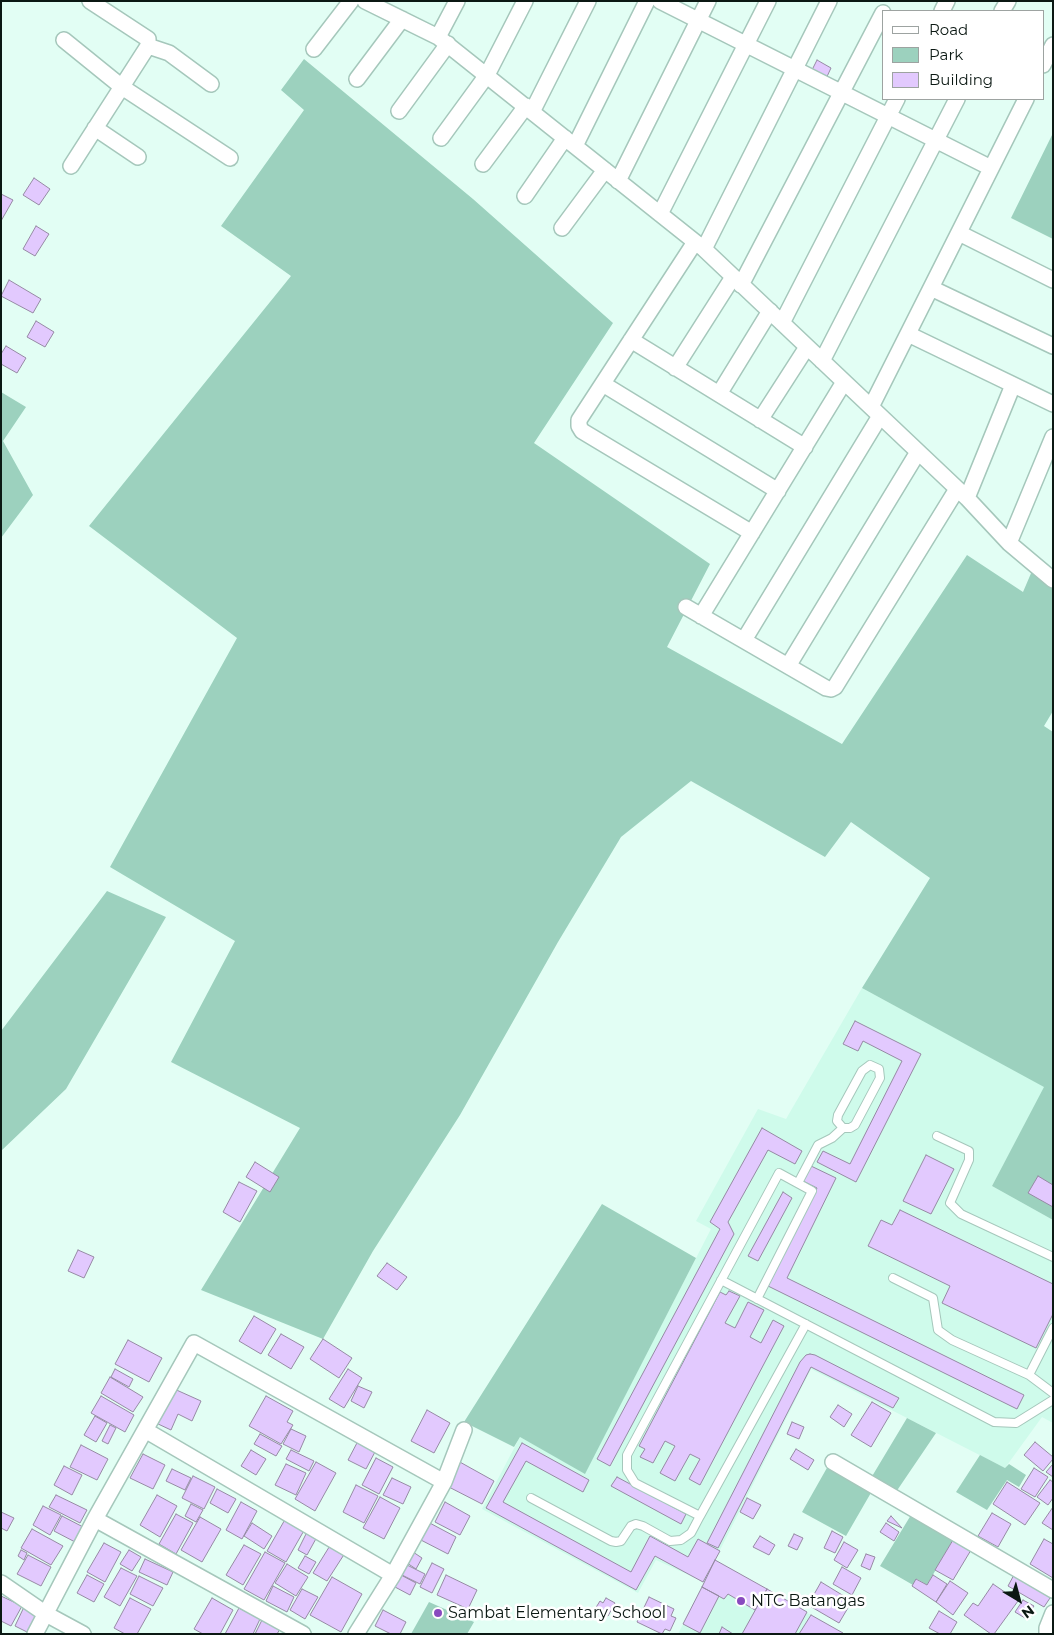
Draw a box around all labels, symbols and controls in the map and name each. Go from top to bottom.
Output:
legend [882,10,1044,100]
text: Road [929,20,968,39]
text: Park [929,45,963,64]
text: Building [929,70,993,89]
north arrow [994,1575,1044,1625]
place label: NTC Batangas [751,1591,865,1611]
marker: NTC Batangas [735,1595,747,1607]
text: N [1018,1601,1038,1623]
place label: Sambat Elementary School [448,1603,666,1623]
marker: Sambat Elementary School [432,1607,444,1619]

